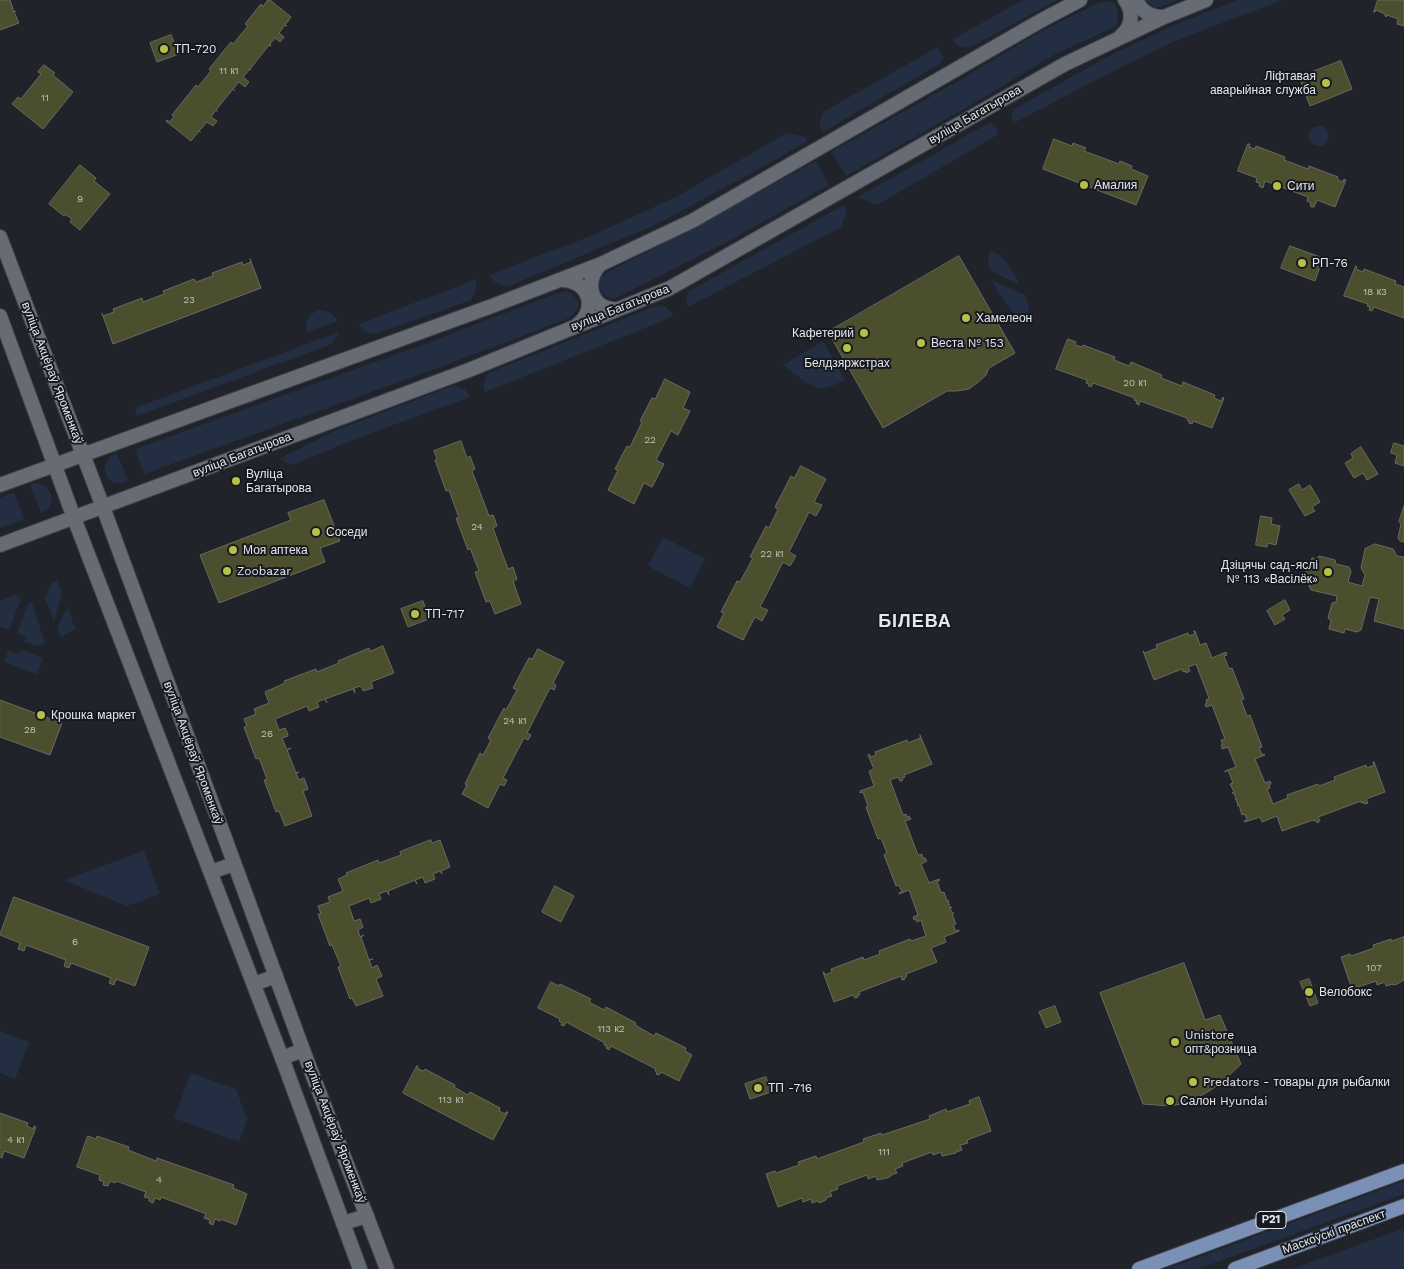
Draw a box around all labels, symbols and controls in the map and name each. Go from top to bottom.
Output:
place label: ТП-720 [174,42,217,56]
marker: ТП-720 [158,43,170,55]
house number: 11 к1 [219,65,239,77]
place label: Ліфтавая аварыйная служба [1210,69,1316,97]
marker: Ліфтавая аварыйная служба [1320,77,1332,89]
street label: вуліца Багатырова [926,83,1024,147]
house number: 11 [41,92,49,104]
place label: Амалия [1094,178,1137,192]
marker: Амалия [1078,179,1090,191]
place label: Сити [1287,179,1315,193]
marker: Сити [1271,180,1283,192]
house number: 9 [77,193,83,205]
place label: РП-76 [1312,256,1348,270]
marker: РП-76 [1296,257,1308,269]
street label: вуліца Багатырова [569,282,671,334]
house number: 18 к3 [1363,286,1387,298]
house number: 23 [183,294,195,306]
street label: вуліца Акцёраў Яроменкаў [18,300,86,446]
place label: Хамелеон [976,311,1032,325]
marker: Хамелеон [960,312,972,324]
place label: Кафетерий [792,326,854,340]
marker: Кафетерий [858,327,870,339]
place label: Веста № 153 [931,336,1004,350]
marker: Веста № 153 [915,337,927,349]
marker: Белдзяржстрах [841,342,853,354]
place label: Белдзяржстрах [804,356,890,370]
house number: 20 к1 [1123,377,1147,389]
street label: вуліца Багатырова [191,430,293,480]
house number: 22 [644,434,656,446]
place label: Вуліца Багатырова [246,467,311,495]
marker: Вуліца Багатырова [230,475,242,487]
house number: 24 [471,521,483,533]
place label: Соседи [326,525,367,539]
marker: Соседи [310,526,322,538]
place label: Моя аптека [243,543,308,557]
marker: Моя аптека [227,544,239,556]
house number: 22 к1 [760,548,784,560]
place label: Дзіцячы сад-яслі № 113 «Васілёк» [1221,558,1318,586]
place label: Zoobazar [237,564,291,578]
marker: Zoobazar [221,565,233,577]
marker: Дзіцячы сад-яслі № 113 «Васілёк» [1322,566,1334,578]
place label: ТП-717 [425,607,465,621]
marker: ТП-717 [409,608,421,620]
district label: БІЛЕВА [877,611,953,633]
street label: вуліца Акцёраў Яроменкаў [160,680,226,826]
place label: Крошка маркет [51,708,136,722]
marker: Крошка маркет [35,709,47,721]
house number: 24 к1 [503,715,527,727]
house number: 28 [24,724,36,736]
house number: 26 [261,728,273,740]
house number: 6 [72,936,78,948]
house number: 107 [1366,962,1382,974]
place label: Велобокс [1319,985,1372,999]
marker: Велобокс [1303,986,1315,998]
house number: 113 к2 [597,1023,625,1035]
place label: Unistore опт&розница [1185,1028,1257,1056]
marker: Unistore опт&розница [1169,1036,1181,1048]
street label: вуліца Акцёраў Яроменкаў [301,1059,369,1205]
place label: Predators - товары для рыбалки [1203,1075,1390,1089]
marker: Predators - товары для рыбалки [1187,1076,1199,1088]
place label: ТП -716 [768,1081,812,1095]
marker: ТП -716 [752,1082,764,1094]
house number: 113 к1 [438,1094,464,1106]
place label: Салон Hyundai [1180,1094,1267,1108]
marker: Салон Hyundai [1164,1095,1176,1107]
house number: 4 к1 [7,1134,25,1146]
house number: 111 [878,1146,890,1158]
house number: 4 [156,1174,162,1186]
street label: Маскоўскі праспект [1280,1207,1388,1257]
road number: Р21 [1256,1212,1286,1228]

